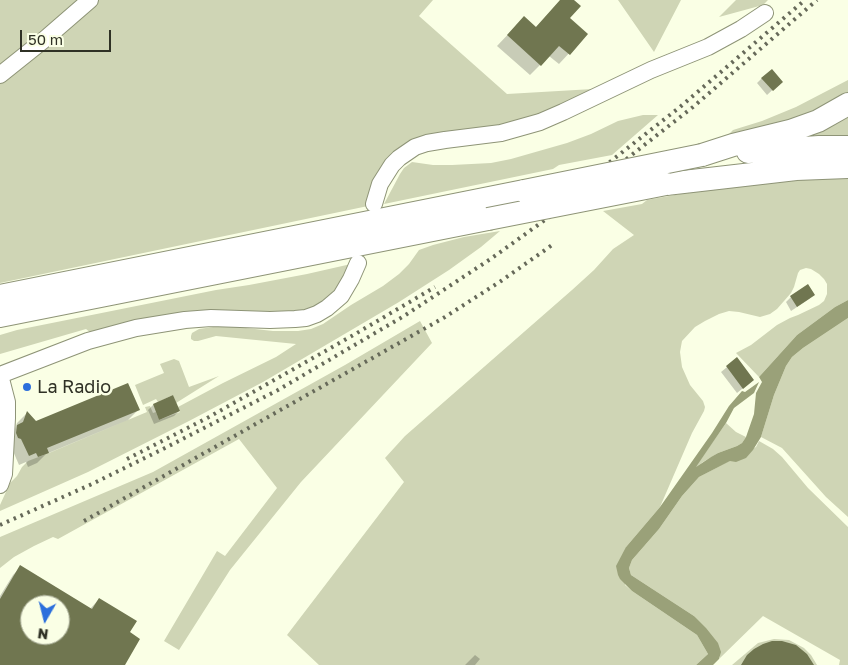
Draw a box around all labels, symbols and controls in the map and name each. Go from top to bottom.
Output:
scale bar [22,20,114,52]
text: 50 m [28,30,63,48]
place label: La Radio [37,376,111,398]
marker: La Radio [21,381,33,393]
north arrow [20,595,70,645]
text: N [37,625,49,644]

